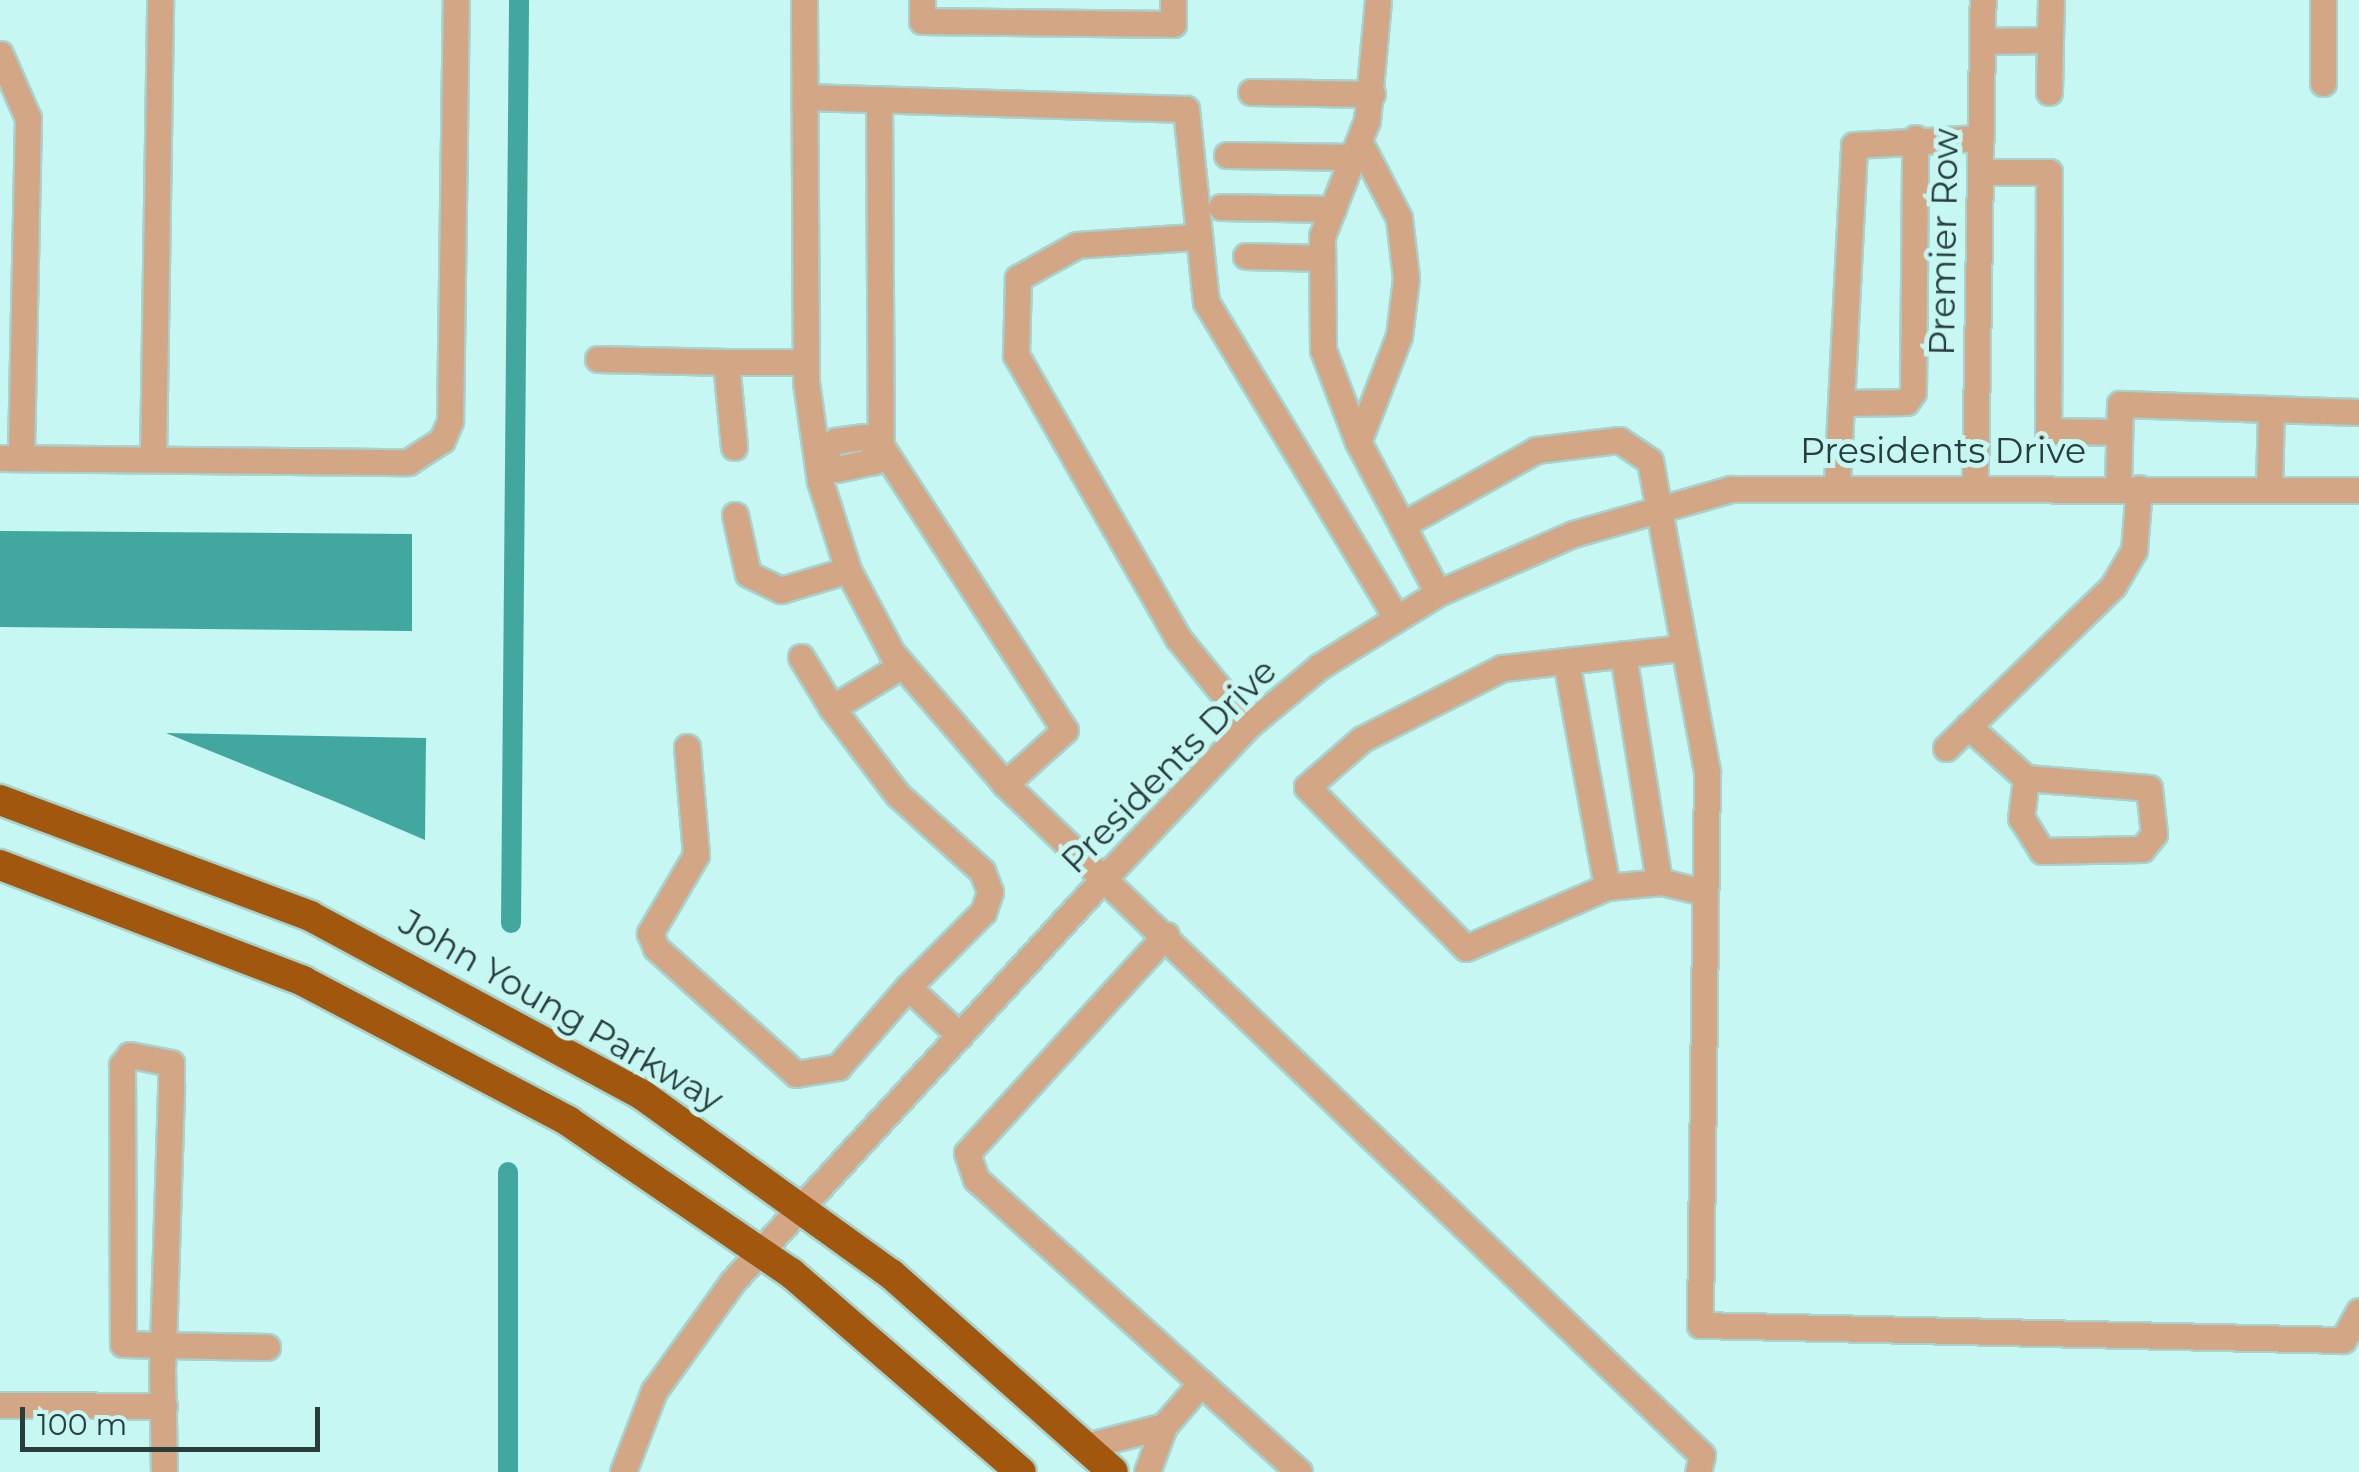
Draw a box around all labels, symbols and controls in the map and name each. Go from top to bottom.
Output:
street label: Premier Row [1921,128,1967,356]
street label: Presidents Drive [1800,430,2086,472]
street label: Presidents Drive [1053,650,1285,882]
street label: John Young Parkway [392,901,730,1121]
scale bar [25,1387,325,1449]
text: 100 m [37,1406,127,1443]

